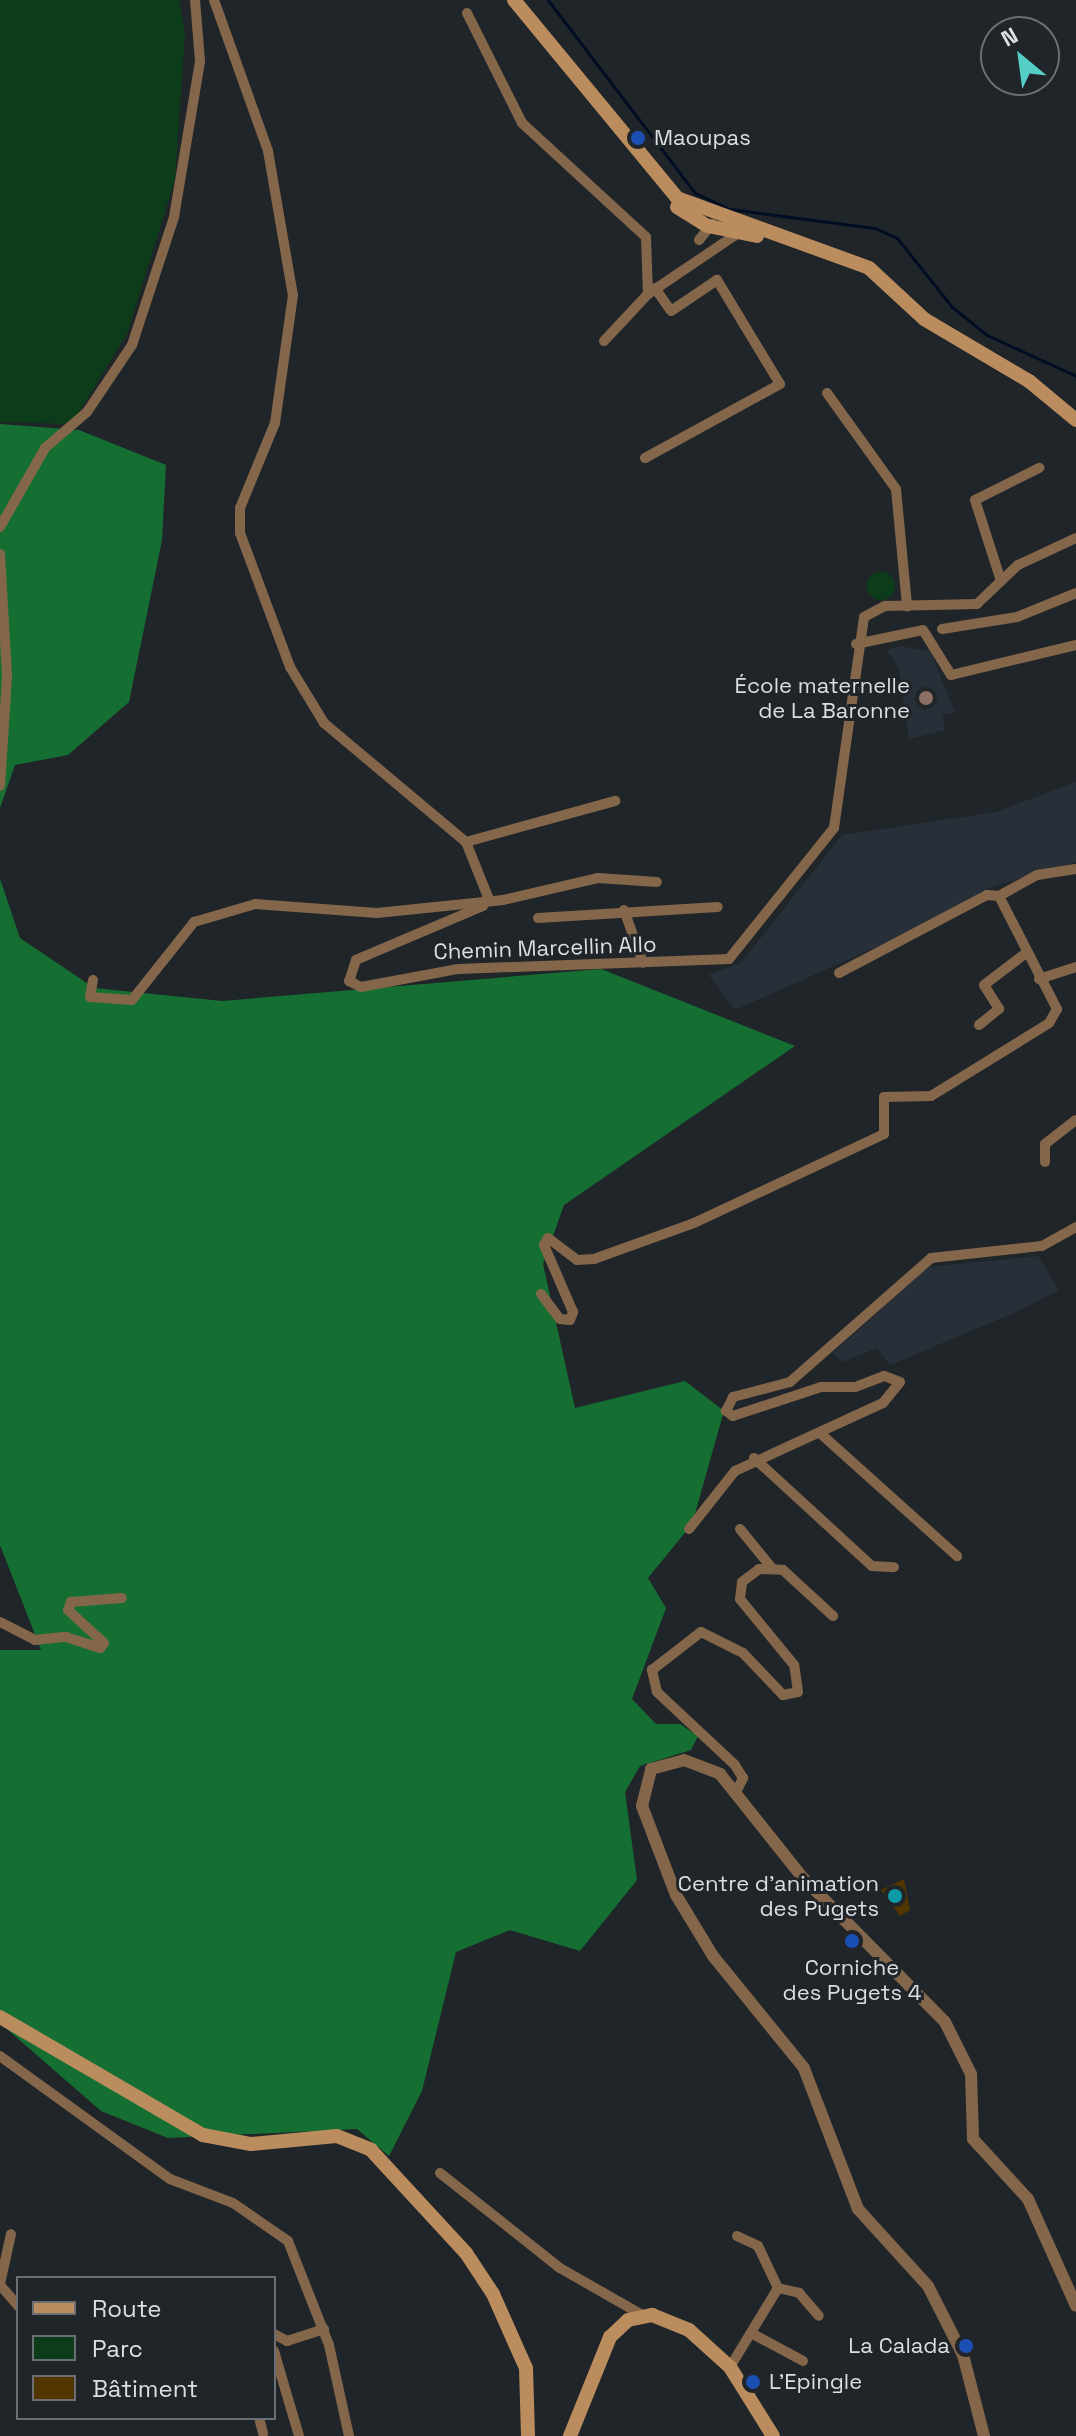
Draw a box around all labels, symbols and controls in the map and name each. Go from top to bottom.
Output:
north arrow [980,16,1060,96]
text: N [996,21,1023,53]
place label: Maoupas [654,125,751,151]
marker: Maoupas [629,129,647,147]
place label: École maternelle de La Baronne [735,672,910,724]
marker: École maternelle de La Baronne [917,689,935,707]
street label: Chemin Marcellin Allo [433,931,657,965]
place label: Centre d'animation des Pugets [678,1870,879,1922]
marker: Centre d'animation des Pugets [886,1887,904,1905]
marker: Corniche des Pugets 4 [843,1932,861,1950]
place label: Corniche des Pugets 4 [783,1954,921,2006]
legend [16,2276,276,2420]
text: Route [92,2293,161,2324]
text: Parc [92,2333,143,2364]
place label: La Calada [848,2333,950,2359]
marker: La Calada [957,2337,975,2355]
place label: L'Epingle [769,2369,862,2395]
text: Bâtiment [92,2373,198,2404]
marker: L'Epingle [744,2373,762,2391]

